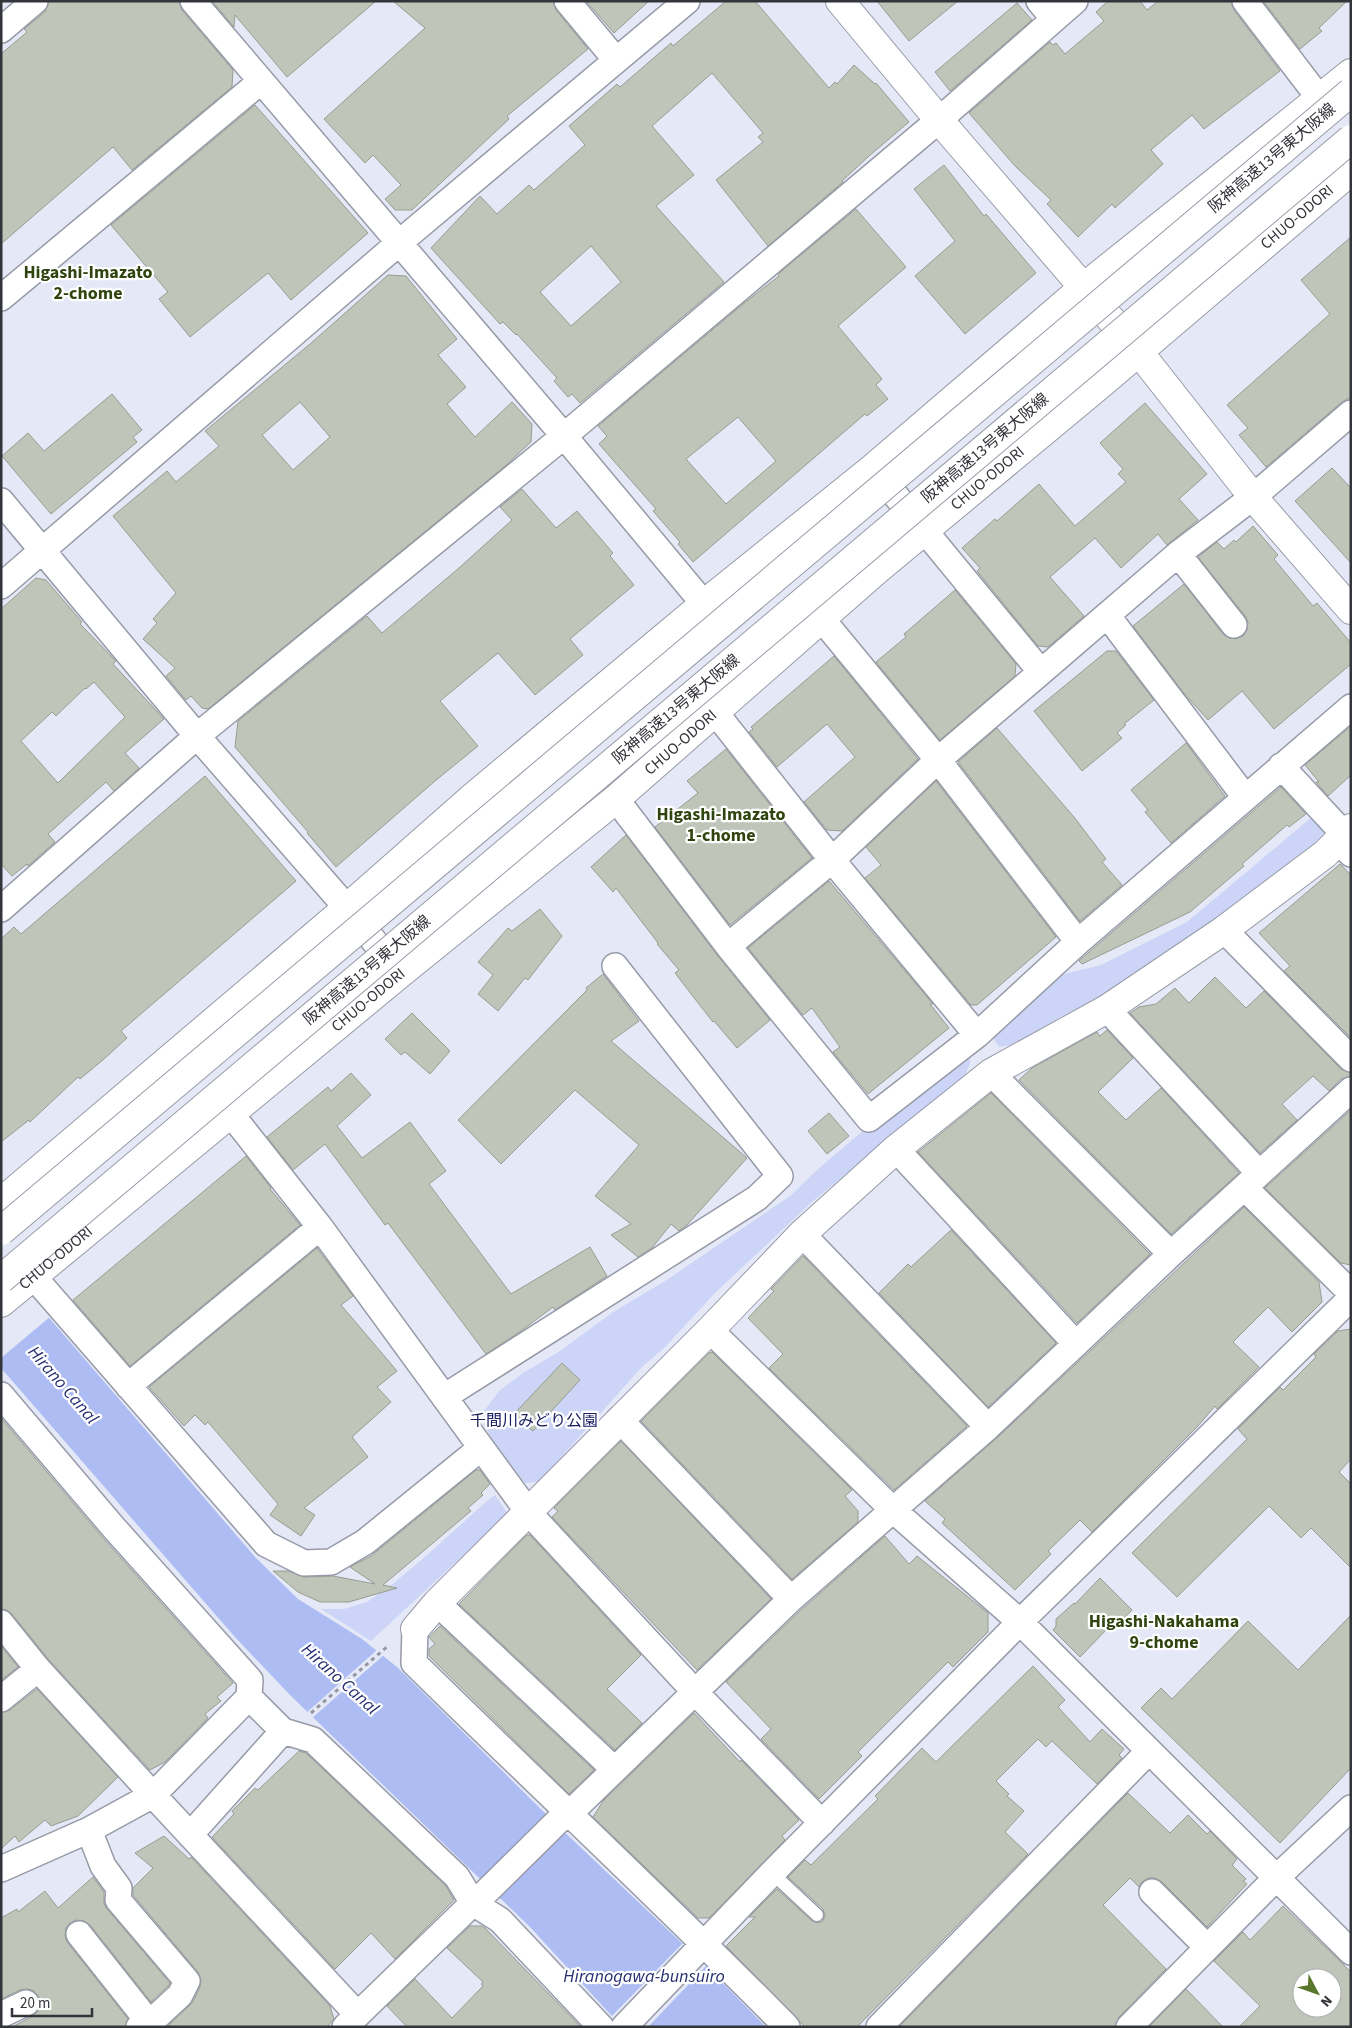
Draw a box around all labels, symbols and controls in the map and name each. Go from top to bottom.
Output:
street label: 阪神高速13号東大阪線 [1204,98,1340,218]
street label: CHUO-ODORI [1256,179,1338,255]
district label: Higashi-Imazato 2-chome [23,260,153,306]
street label: 阪神高速13号東大阪線 [917,388,1053,508]
street label: CHUO-ODORI [946,441,1029,515]
street label: 阪神高速13号東大阪線 [608,649,744,769]
street label: CHUO-ODORI [639,704,722,780]
district label: Higashi-Imazato 1-chome [656,802,786,848]
street label: 阪神高速13号東大阪線 [299,910,435,1030]
street label: CHUO-ODORI [326,963,410,1037]
street label: CHUO-ODORI [14,1221,97,1295]
water label: Hirano Canal [22,1340,104,1430]
park label: 千間川みどり公園 [470,1410,598,1432]
district label: Higashi-Nakahama 9-chome [1089,1609,1239,1655]
water label: Hirano Canal [296,1637,385,1721]
water label: Hiranogawa-bunsuiro [563,1964,725,1989]
north arrow [1292,1968,1342,2018]
scale bar [12,1986,92,2018]
text: N [1315,1991,1337,2011]
text: 20 m [20,1993,50,2014]

